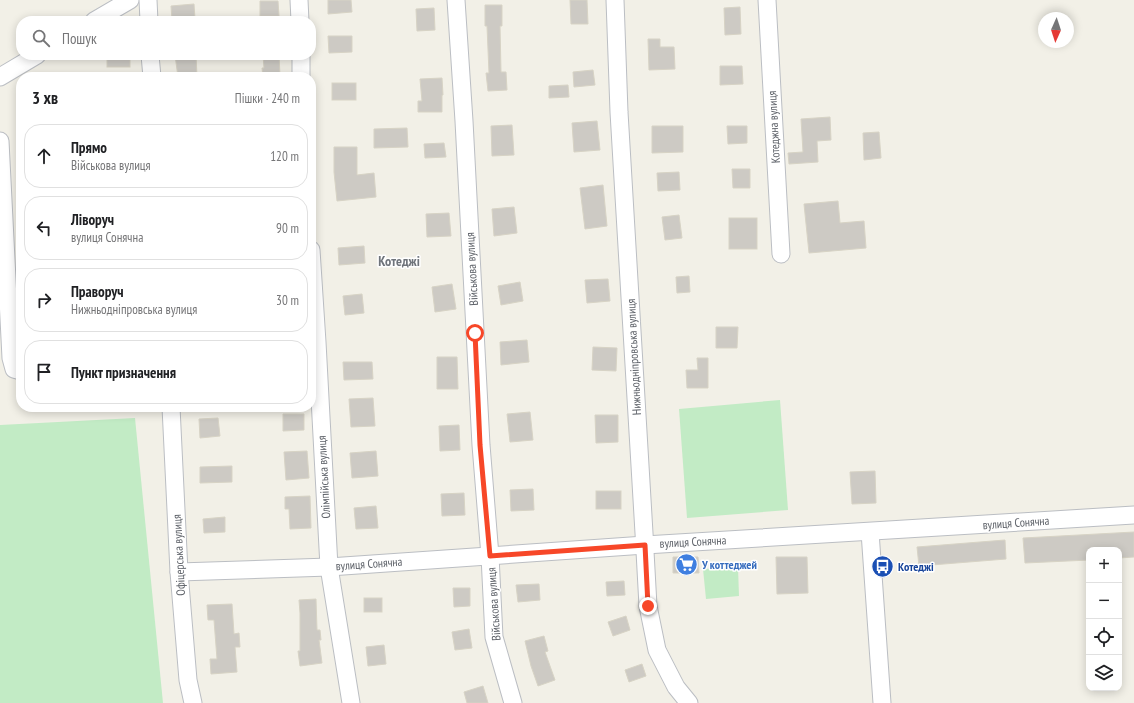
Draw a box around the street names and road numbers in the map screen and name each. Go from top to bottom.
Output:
street label: Котеджна вулиця [764,90,783,164]
street label: Військова вулиця [462,232,481,306]
street label: Нижньодніпровська вулиця [623,298,644,416]
street label: Олімпійська вулиця [314,435,333,519]
street label: вулиця Сонячна [982,513,1050,532]
street label: Офіцерська вулиця [169,514,188,596]
street label: вулиця Сонячна [659,532,727,551]
street label: вулиця Сонячна [335,554,403,573]
street label: Військова вулиця [483,566,504,641]

